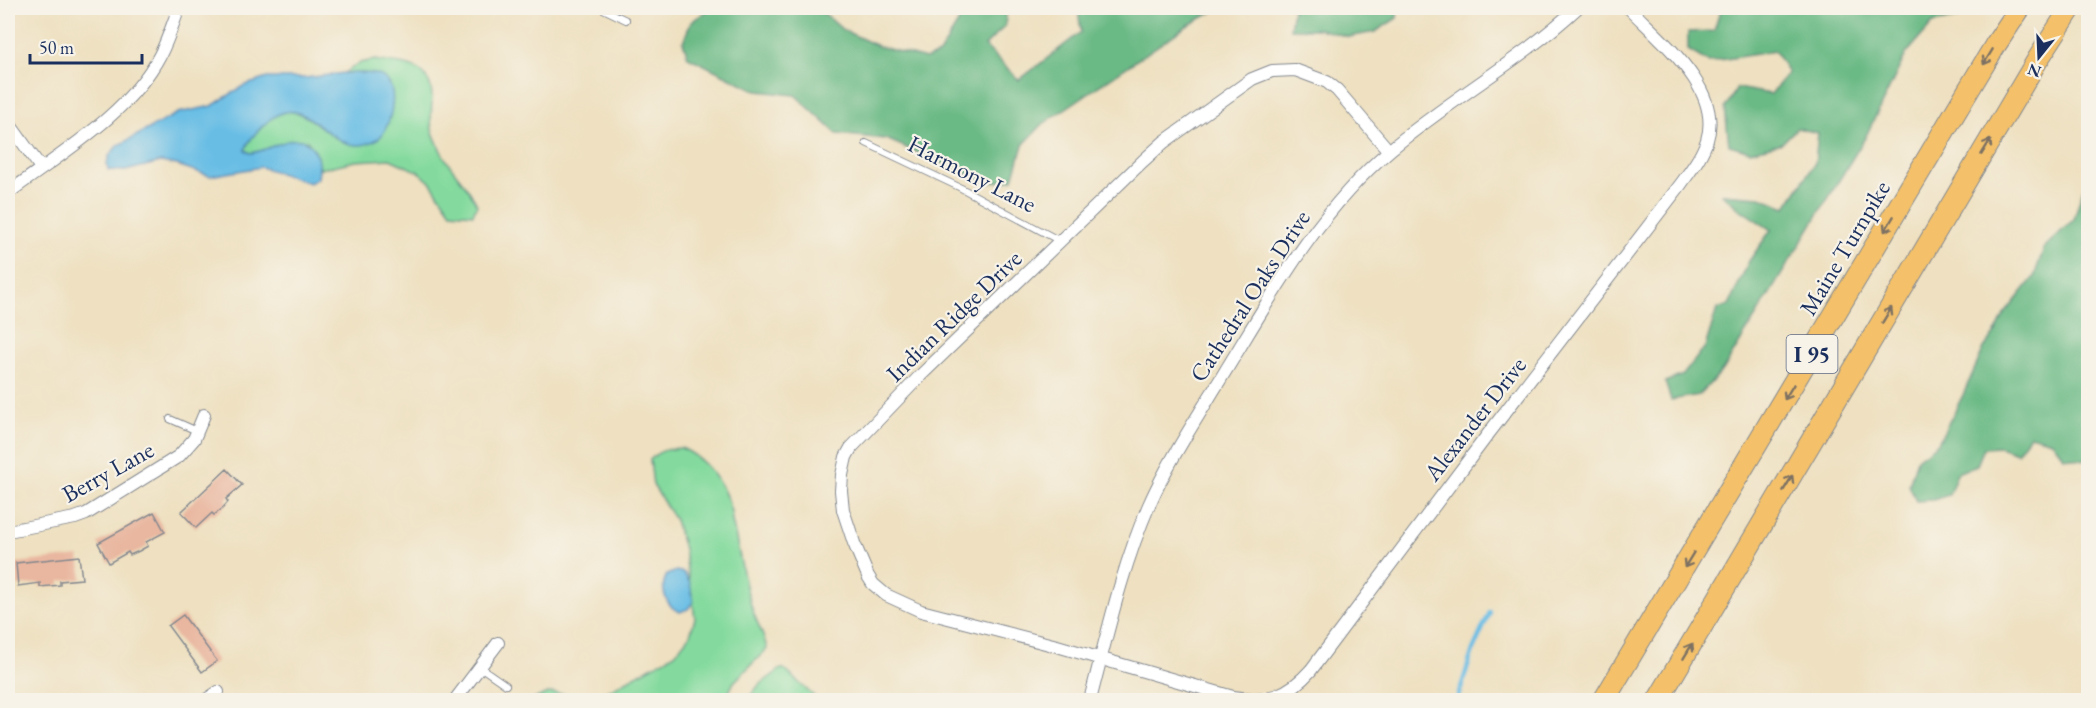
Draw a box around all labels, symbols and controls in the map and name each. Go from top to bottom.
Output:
scale bar [30,27,142,65]
north arrow [2009,27,2069,87]
text: 50 m [39,36,74,59]
one-way arrow [1982,48,1994,65]
text: N [2025,59,2044,83]
street label: Harmony Lane [903,128,1042,219]
one-way arrow [1981,139,1993,156]
street label: Maine Turnpike [1792,175,1897,321]
street label: Cathedral Oaks Drive [1182,204,1317,388]
one-way arrow [1882,215,1894,232]
street label: Indian Ridge Drive [879,243,1028,388]
one-way arrow [1881,307,1893,324]
road number: I 95 [1786,335,1838,373]
street label: Alexander Drive [1416,350,1533,488]
one-way arrow [1783,383,1795,400]
street label: Berry Lane [56,434,159,509]
one-way arrow [1782,475,1794,492]
one-way arrow [1683,551,1695,568]
one-way arrow [1683,643,1695,660]

